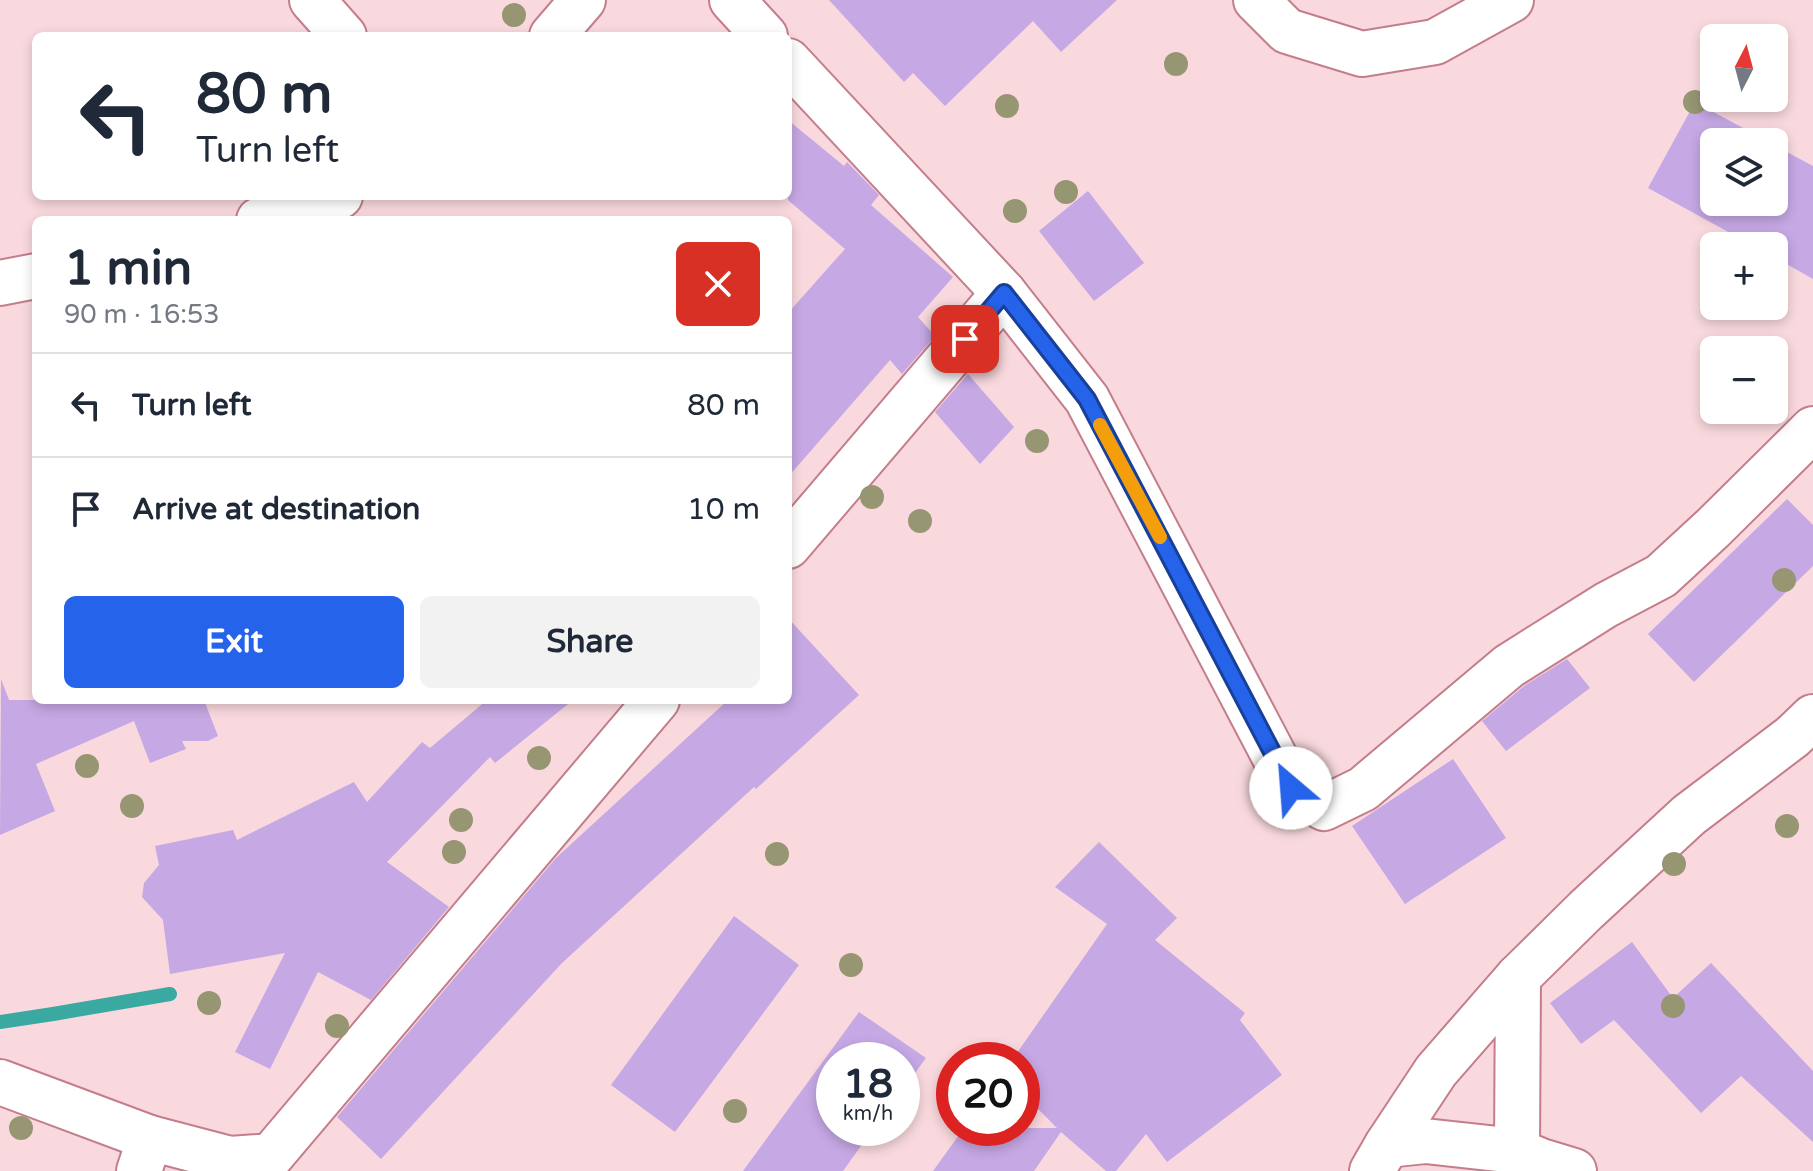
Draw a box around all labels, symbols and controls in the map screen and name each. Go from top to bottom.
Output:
north arrow [1700,24,1788,112]
map controls [1700,24,1788,424]
text: 80 m [196,61,332,128]
icon: left [64,64,168,168]
button: layers [1700,128,1788,216]
text: Turn left [196,129,339,172]
button: + [1700,232,1788,320]
text: 1 min [64,240,192,298]
button: close [676,242,760,326]
text: 90 m · 16:53 [64,299,220,330]
pin [931,305,999,373]
icon: arrive [943,317,987,361]
button: − [1700,336,1788,424]
icon: left [64,383,108,427]
text: Turn left [132,387,251,424]
text: 80 m [687,387,760,424]
icon: arrive [64,487,108,531]
text: Arrive at destination [132,491,420,528]
text: 10 m [687,491,760,528]
button: Exit [64,596,404,688]
button: Share [420,596,760,688]
position arrow [1249,746,1333,830]
speed limit sign: 20 [936,1042,1040,1146]
text: 18 [843,1060,893,1108]
text: km/h [843,1102,893,1126]

